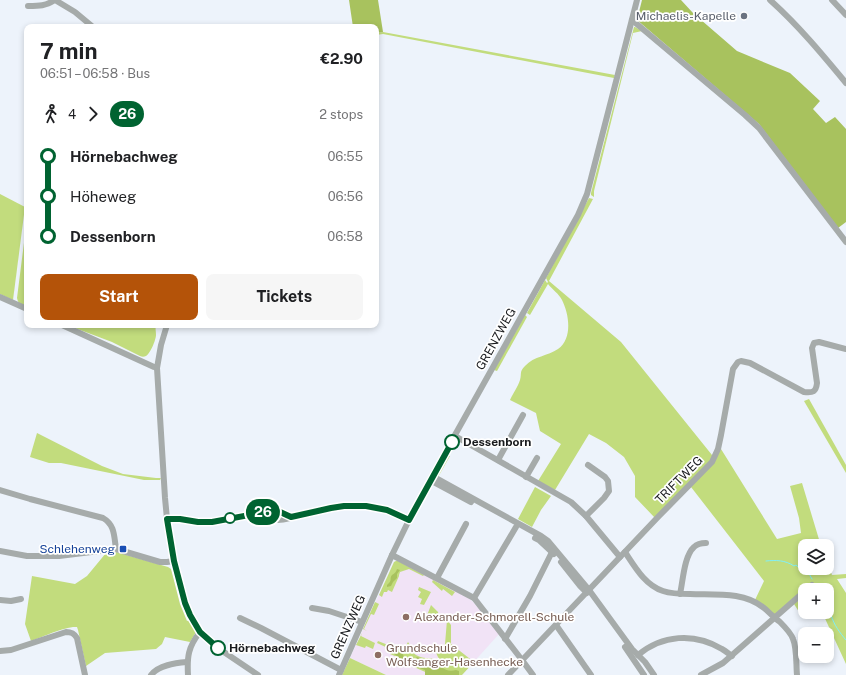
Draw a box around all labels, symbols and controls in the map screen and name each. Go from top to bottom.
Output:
place label: Michaelis-Kapelle [636,9,736,23]
marker: Michaelis-Kapelle [739,11,749,21]
text: 7 min [40,38,97,64]
text: €2.90 [320,50,363,67]
text: 06:51 – 06:58 · Bus [40,66,150,81]
icon: walk [40,103,62,125]
icon: forward [82,103,104,125]
text: 26 [118,106,136,122]
text: 4 [68,107,76,122]
text: 2 stops [319,107,363,122]
text: Hörnebachweg [70,148,178,165]
text: 06:55 [327,149,363,164]
text: Höheweg [70,188,136,205]
text: 06:56 [328,189,363,204]
text: Dessenborn [70,228,156,245]
text: 06:58 [327,229,363,244]
button: Start [40,274,198,320]
button: Tickets [206,274,363,320]
street label: GRENZWEG [473,305,519,373]
marker: Dessenborn [444,434,460,450]
place label: Dessenborn [463,435,531,449]
street label: TRIFTWEG [652,453,706,507]
line badge: 26 [245,499,281,525]
text: 26 [254,504,272,520]
unlabelled marker [224,512,236,524]
map controls [798,539,834,663]
button: layers [798,539,834,575]
place label: Schlehenweg [40,542,115,556]
marker: Schlehenweg [118,544,128,554]
button: + [798,583,834,619]
street label: GRENZWEG [328,593,368,661]
place label: Alexander-Schmorell-Schule [414,610,575,624]
marker: Alexander-Schmorell-Schule [401,612,411,622]
button: − [798,627,834,663]
marker: Hörnebachweg [210,640,226,656]
place label: Hörnebachweg [229,641,316,655]
place label: Grundschule Wolfsanger-Hasenhecke [386,641,523,669]
marker: Grundschule Wolfsanger-Hasenhecke [373,650,383,660]

